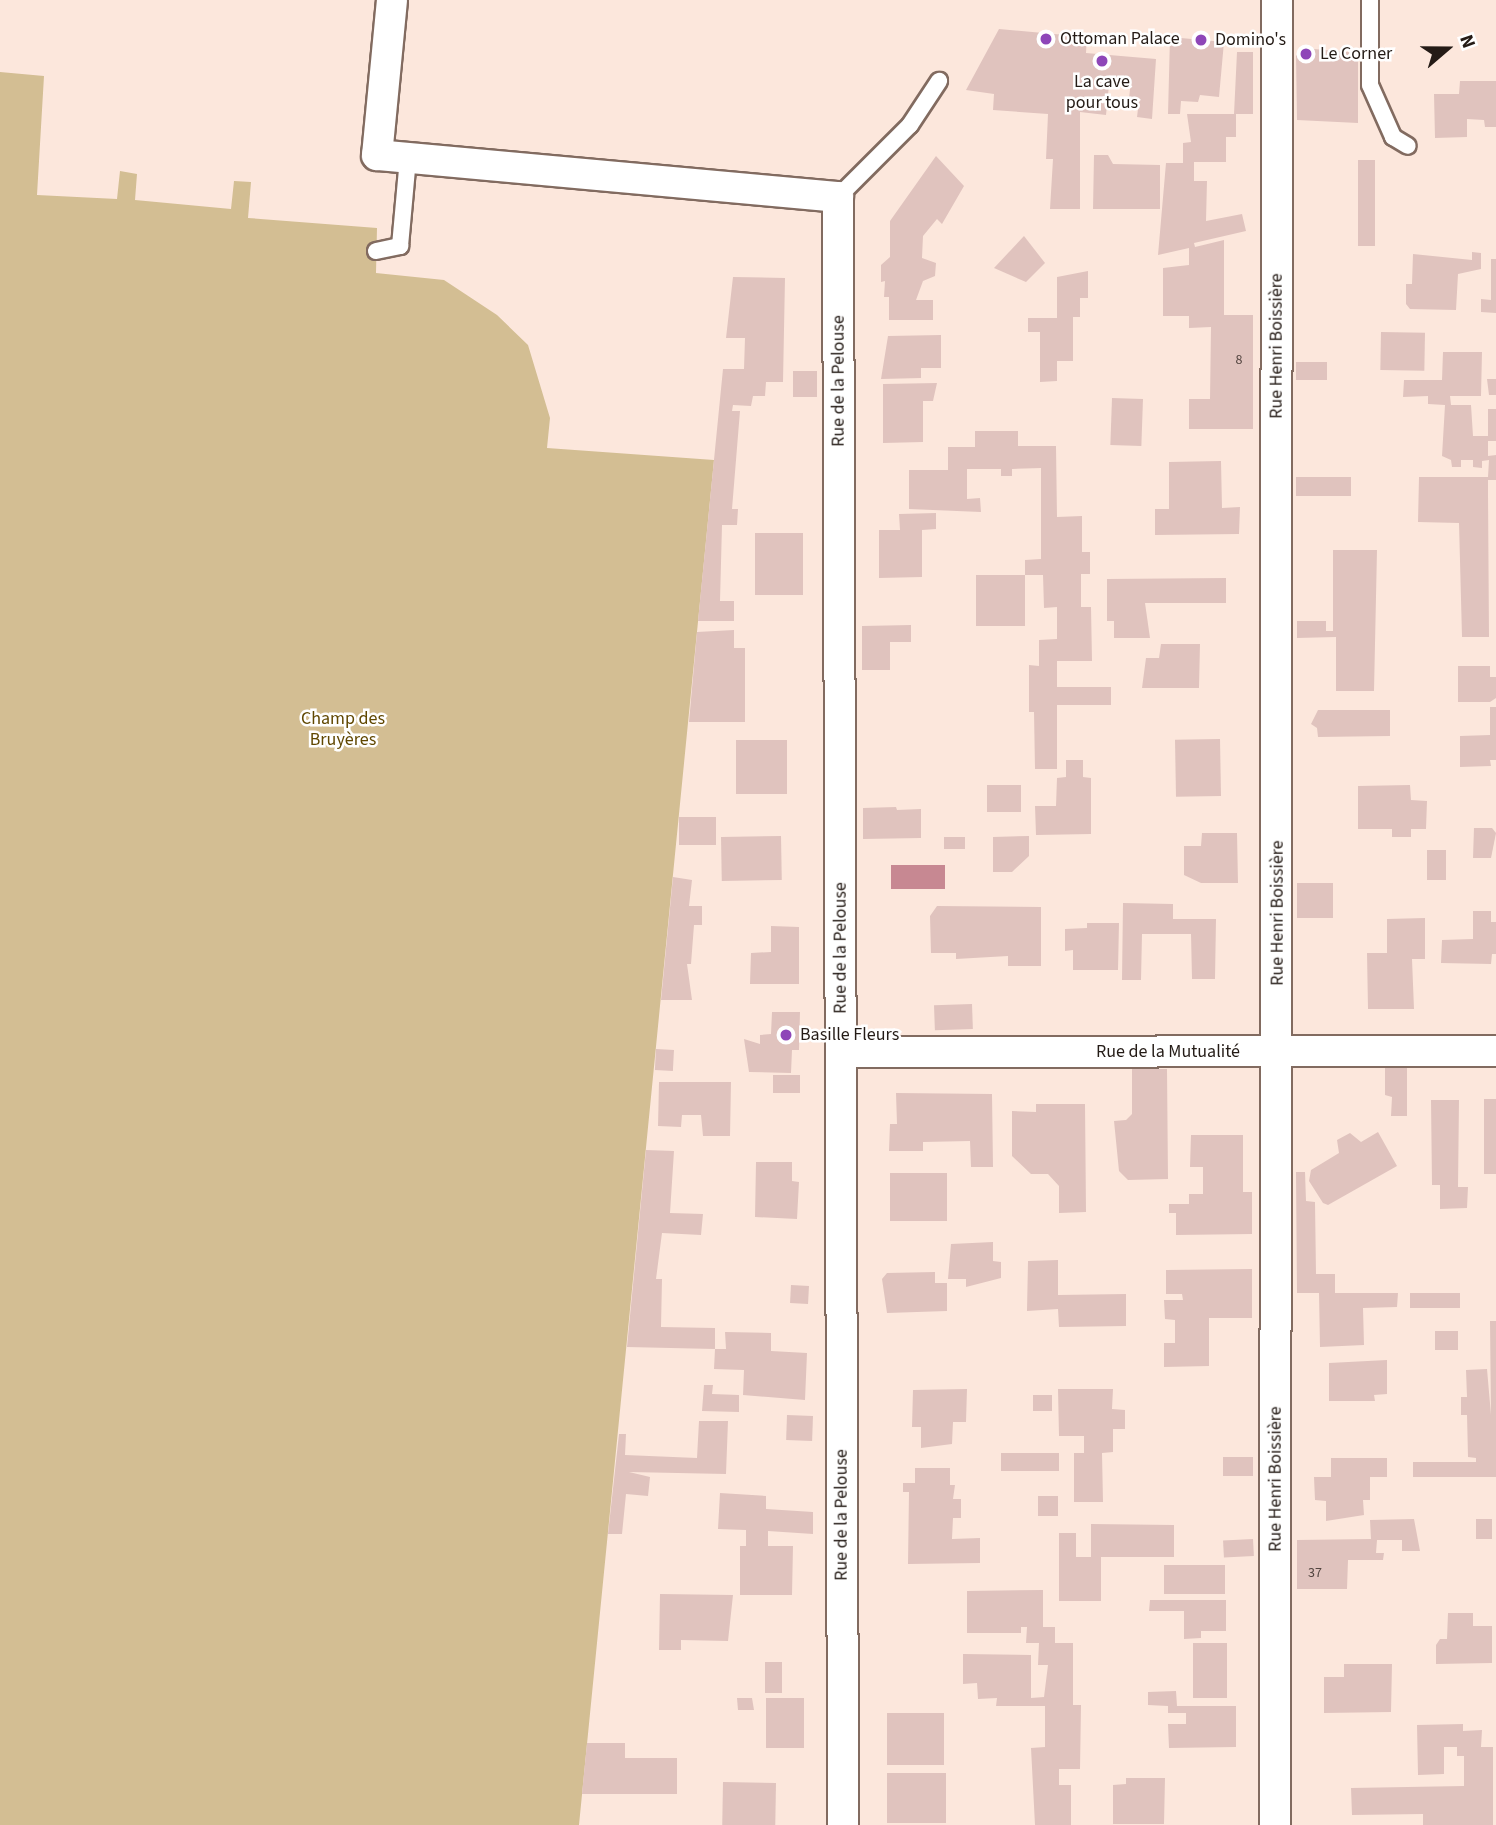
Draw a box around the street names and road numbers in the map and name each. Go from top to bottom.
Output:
street label: Rue Henri Boissière [1266,273,1288,419]
street label: Rue de la Pelouse [828,315,850,447]
street label: Rue Henri Boissière [1267,840,1289,986]
street label: Rue de la Pelouse [830,882,852,1014]
street label: Rue de la Mutualité [1096,1041,1240,1063]
street label: Rue Henri Boissière [1265,1406,1287,1552]
street label: Rue de la Pelouse [831,1449,853,1581]

